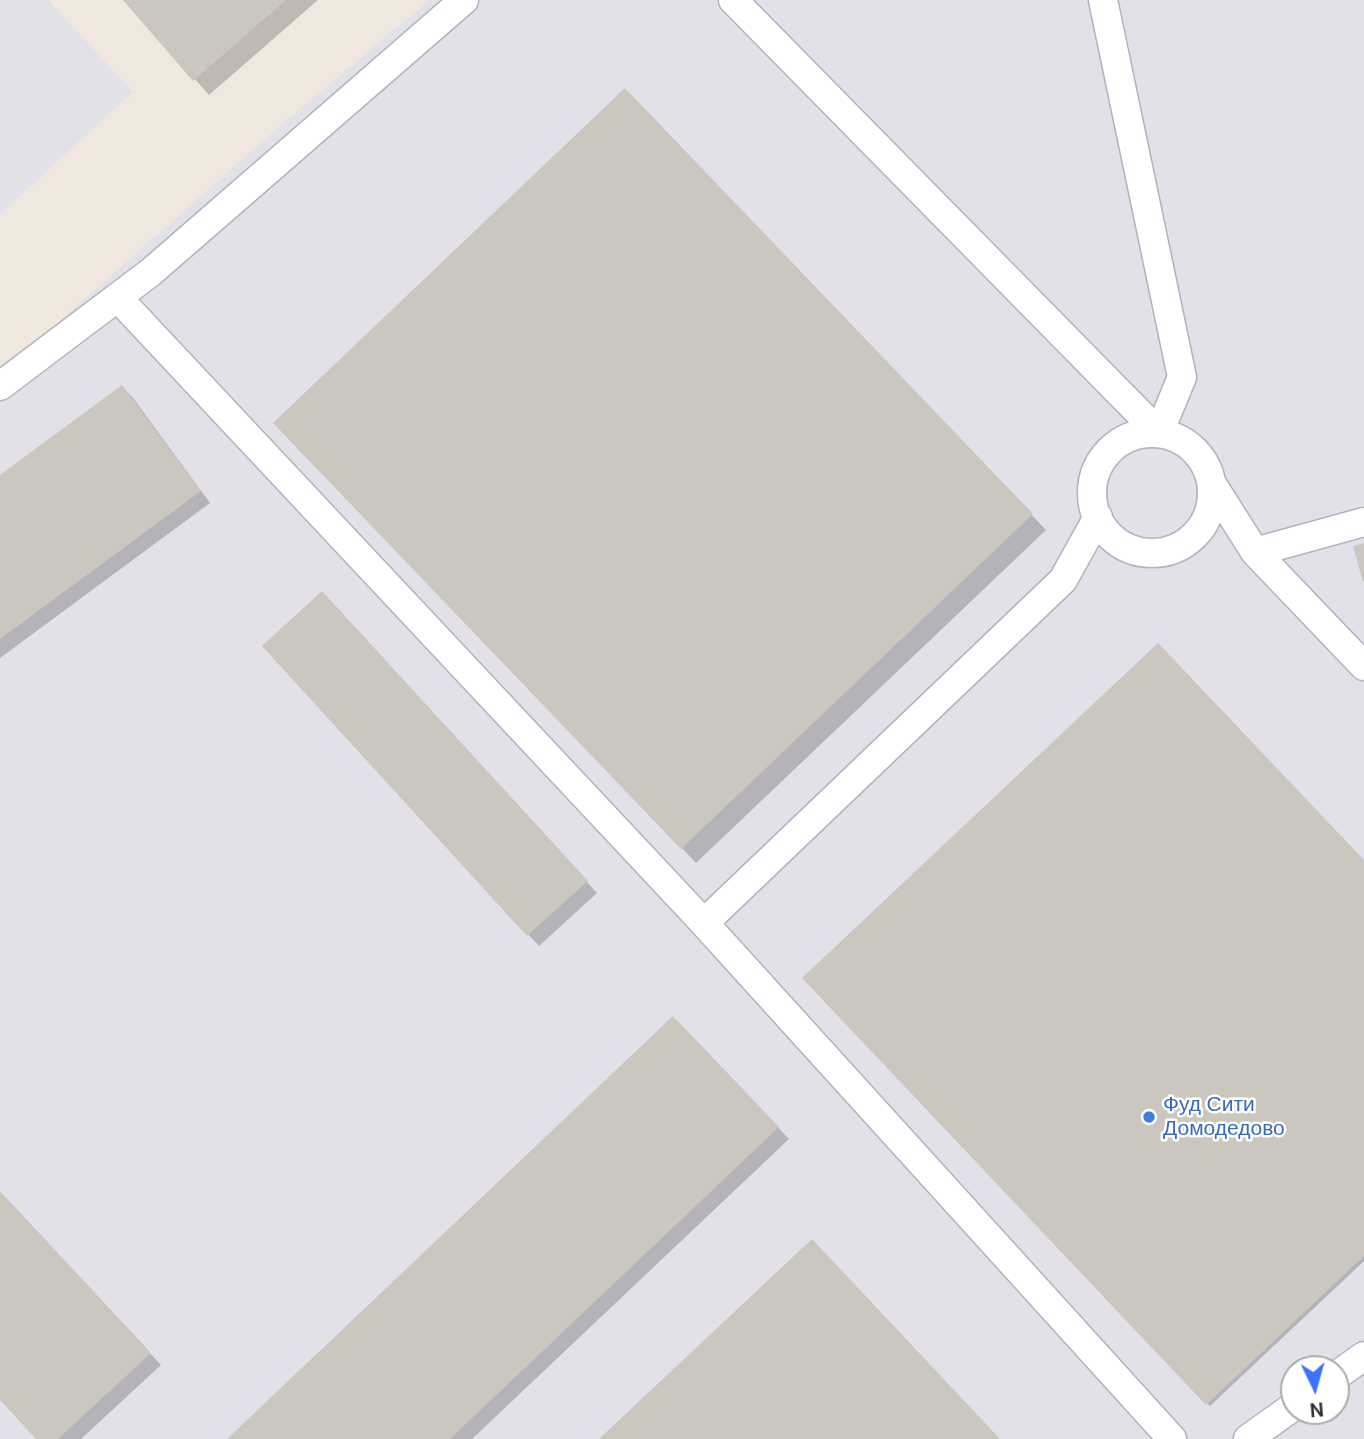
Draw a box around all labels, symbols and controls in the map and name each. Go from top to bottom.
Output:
place label: Фуд Сити Домодедово [1163,1092,1285,1142]
marker: Фуд Сити Домодедово [1141,1109,1157,1125]
north arrow [1280,1355,1350,1425]
text: N [1309,1396,1325,1422]

